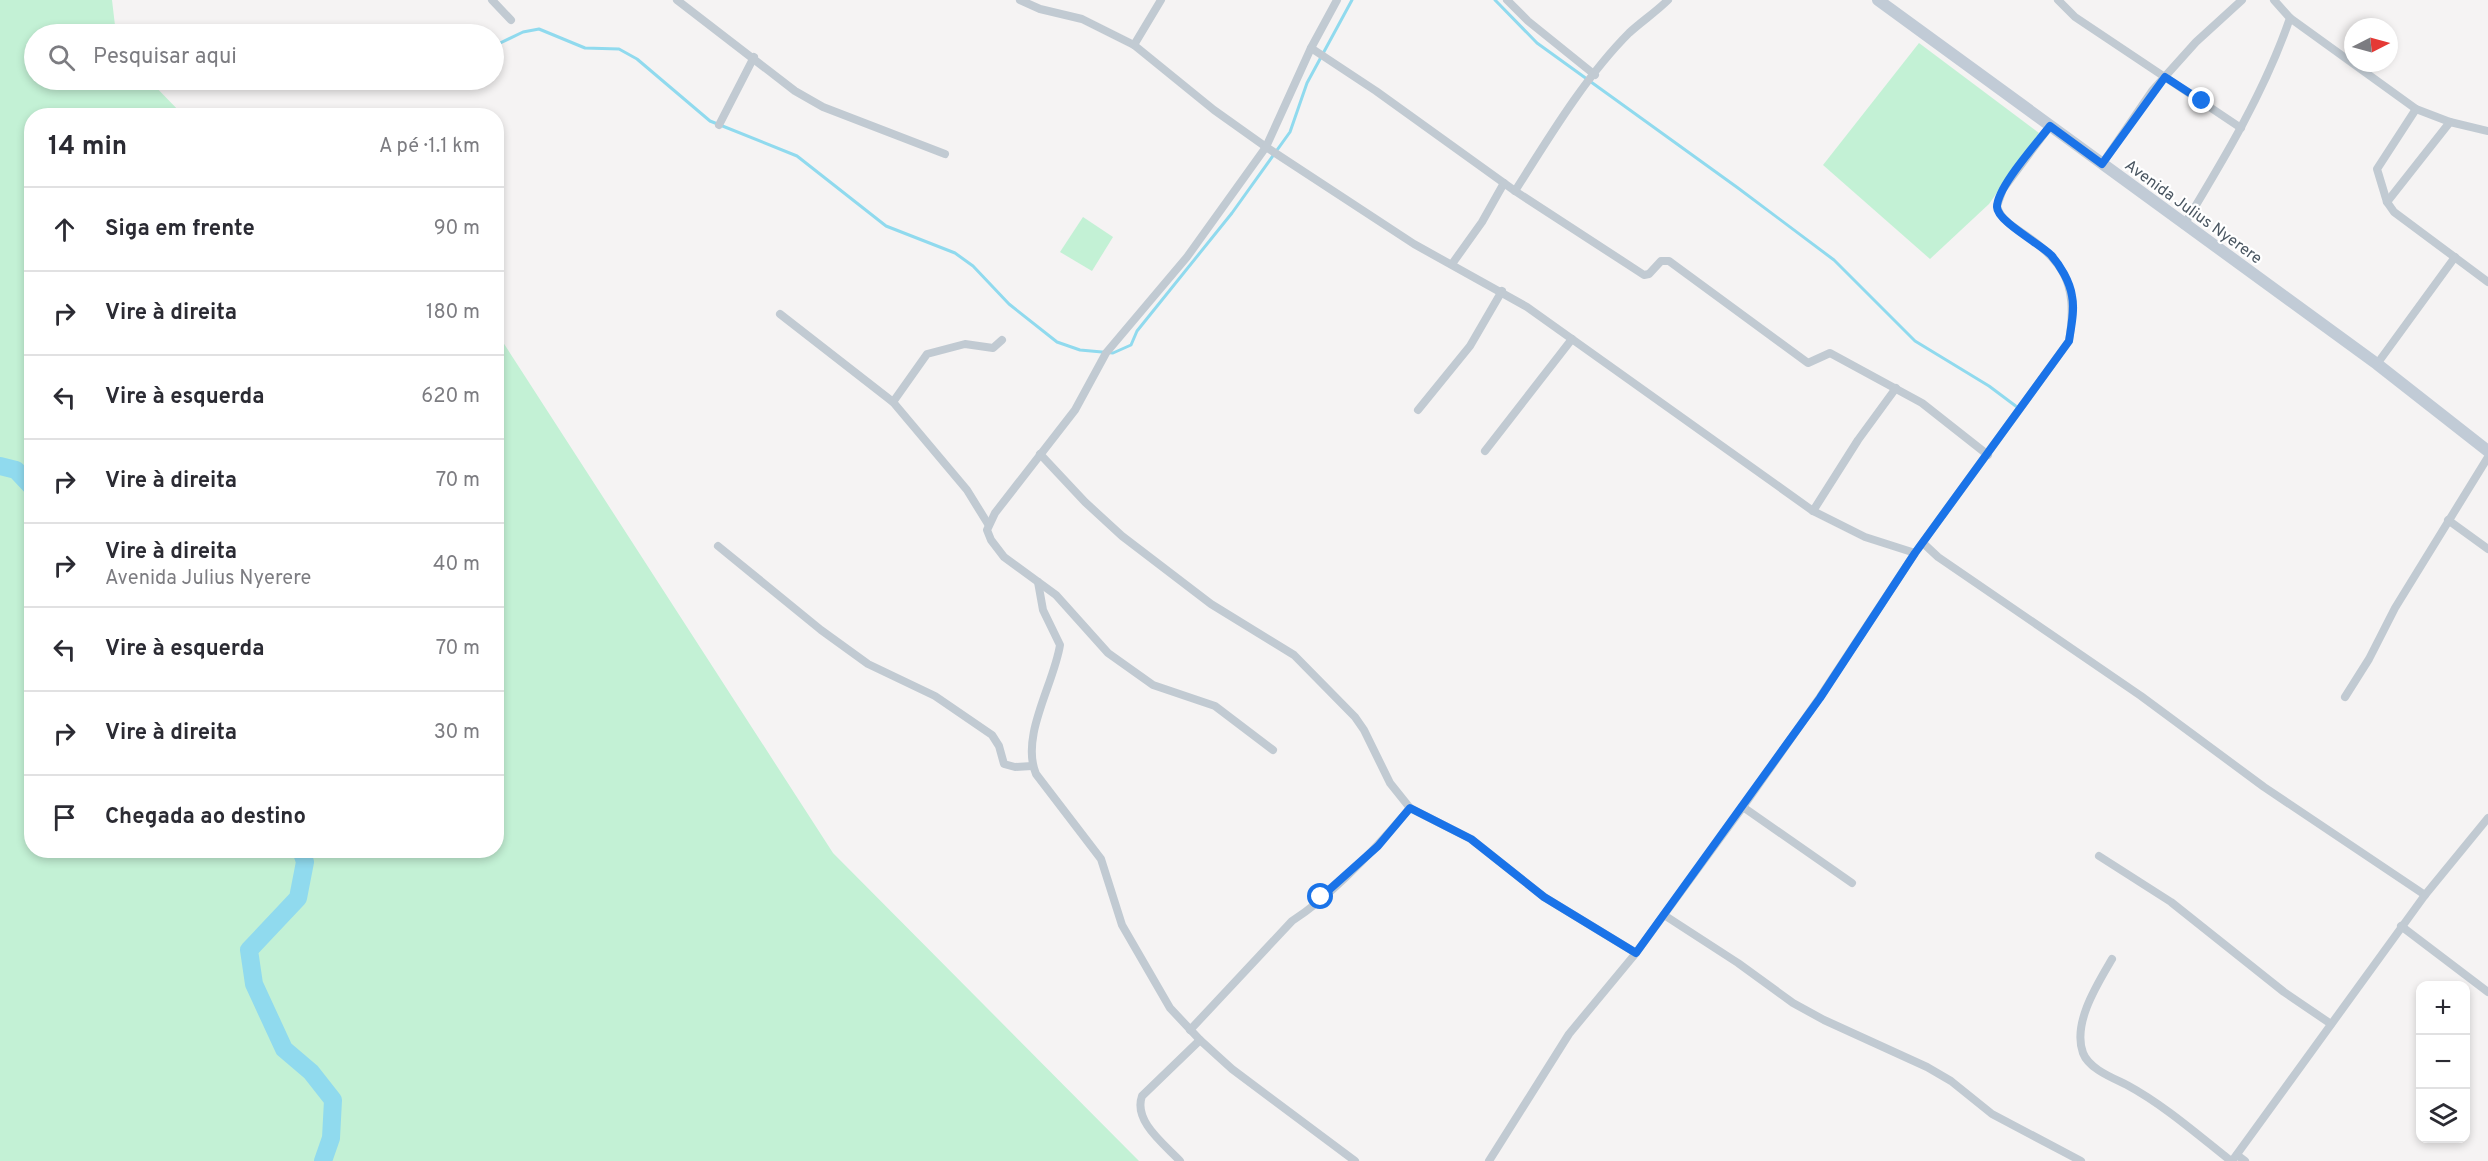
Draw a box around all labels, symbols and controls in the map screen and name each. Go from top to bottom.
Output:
north arrow [2344,18,2398,72]
search box [24,24,504,90]
icon: search [45,41,78,74]
text: Pesquisar aqui [93,44,237,71]
route end [2188,87,2214,113]
text: 14 min [48,131,127,164]
text: A pé · 1.1 km [379,134,480,160]
street label: Avenida Julius Nyerere [2120,156,2265,269]
icon: ahead [48,213,81,246]
text: Siga em frente [105,216,255,243]
text: 90 m [434,216,480,242]
icon: right [48,297,81,330]
text: Vire à direita [105,300,237,327]
text: 180 m [426,300,480,326]
icon: left [48,381,81,414]
text: Vire à esquerda [105,384,264,411]
text: 620 m [421,384,480,410]
icon: right [48,465,81,498]
text: Vire à direita [105,468,237,495]
text: 70 m [436,468,480,494]
text: Vire à direita [105,539,237,566]
icon: right [48,549,81,582]
text: 40 m [433,552,480,578]
text: Avenida Julius Nyerere [105,566,311,592]
icon: left [48,633,81,666]
text: Vire à esquerda [105,636,264,663]
text: 70 m [436,636,480,662]
icon: right [48,717,81,750]
text: Vire à direita [105,720,237,747]
text: 30 m [434,720,480,746]
icon: arrive [48,801,81,834]
text: Chegada ao destino [105,804,306,831]
route start [1307,883,1333,909]
map controls [2416,981,2470,1143]
button: + [2416,981,2470,1035]
button: − [2416,1035,2470,1089]
button: layers [2416,1089,2470,1143]

